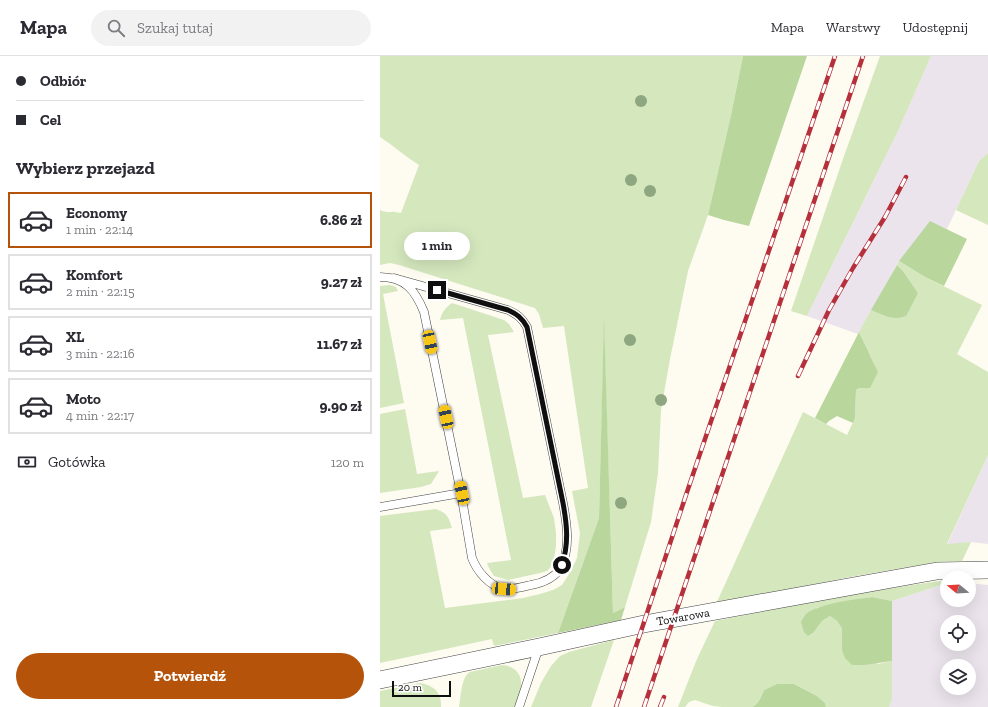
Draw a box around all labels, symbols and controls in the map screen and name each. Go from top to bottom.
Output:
search box [91,10,371,46]
text: Mapa [20,16,67,39]
icon: search [105,17,127,39]
text: Szukaj tutaj [137,19,213,37]
text: Mapa [771,19,804,36]
text: Warstwy [826,19,880,36]
text: Udostępnij [902,19,968,36]
text: Odbiór [40,72,86,90]
text: Cel [40,111,61,129]
text: Wybierz przejazd [16,157,155,179]
icon: car [18,202,54,238]
text: Economy [66,204,127,222]
text: 6.86 zł [320,211,362,229]
text: 1 min · 22:14 [66,222,133,237]
callout: 1 min [404,232,470,260]
text: 1 min [422,238,452,253]
icon: car [18,264,54,300]
text: Komfort [66,266,122,284]
text: 9.27 zł [321,273,362,291]
route end [428,281,446,299]
text: 2 min · 22:15 [66,284,135,299]
icon: car [18,326,54,362]
text: XL [66,328,84,346]
car [422,329,438,355]
text: 11.67 zł [317,335,362,353]
text: 3 min · 22:16 [66,346,135,361]
icon: car [18,388,54,424]
text: Moto [66,390,101,408]
text: 9.90 zł [320,397,362,415]
car [438,404,454,430]
text: 4 min · 22:17 [66,408,134,423]
icon: cash [16,451,38,473]
text: Gotówka [48,453,106,471]
text: 120 m [331,455,364,470]
car [454,480,470,506]
route start [553,556,571,574]
north arrow [940,571,976,607]
map controls [940,571,976,695]
car [492,582,516,596]
street label: Towarowa [655,605,711,629]
button: locate [940,615,976,651]
button: Potwierdź [16,653,364,699]
button: layers [940,659,976,695]
scale bar [392,679,451,698]
text: 20 m [398,681,422,694]

